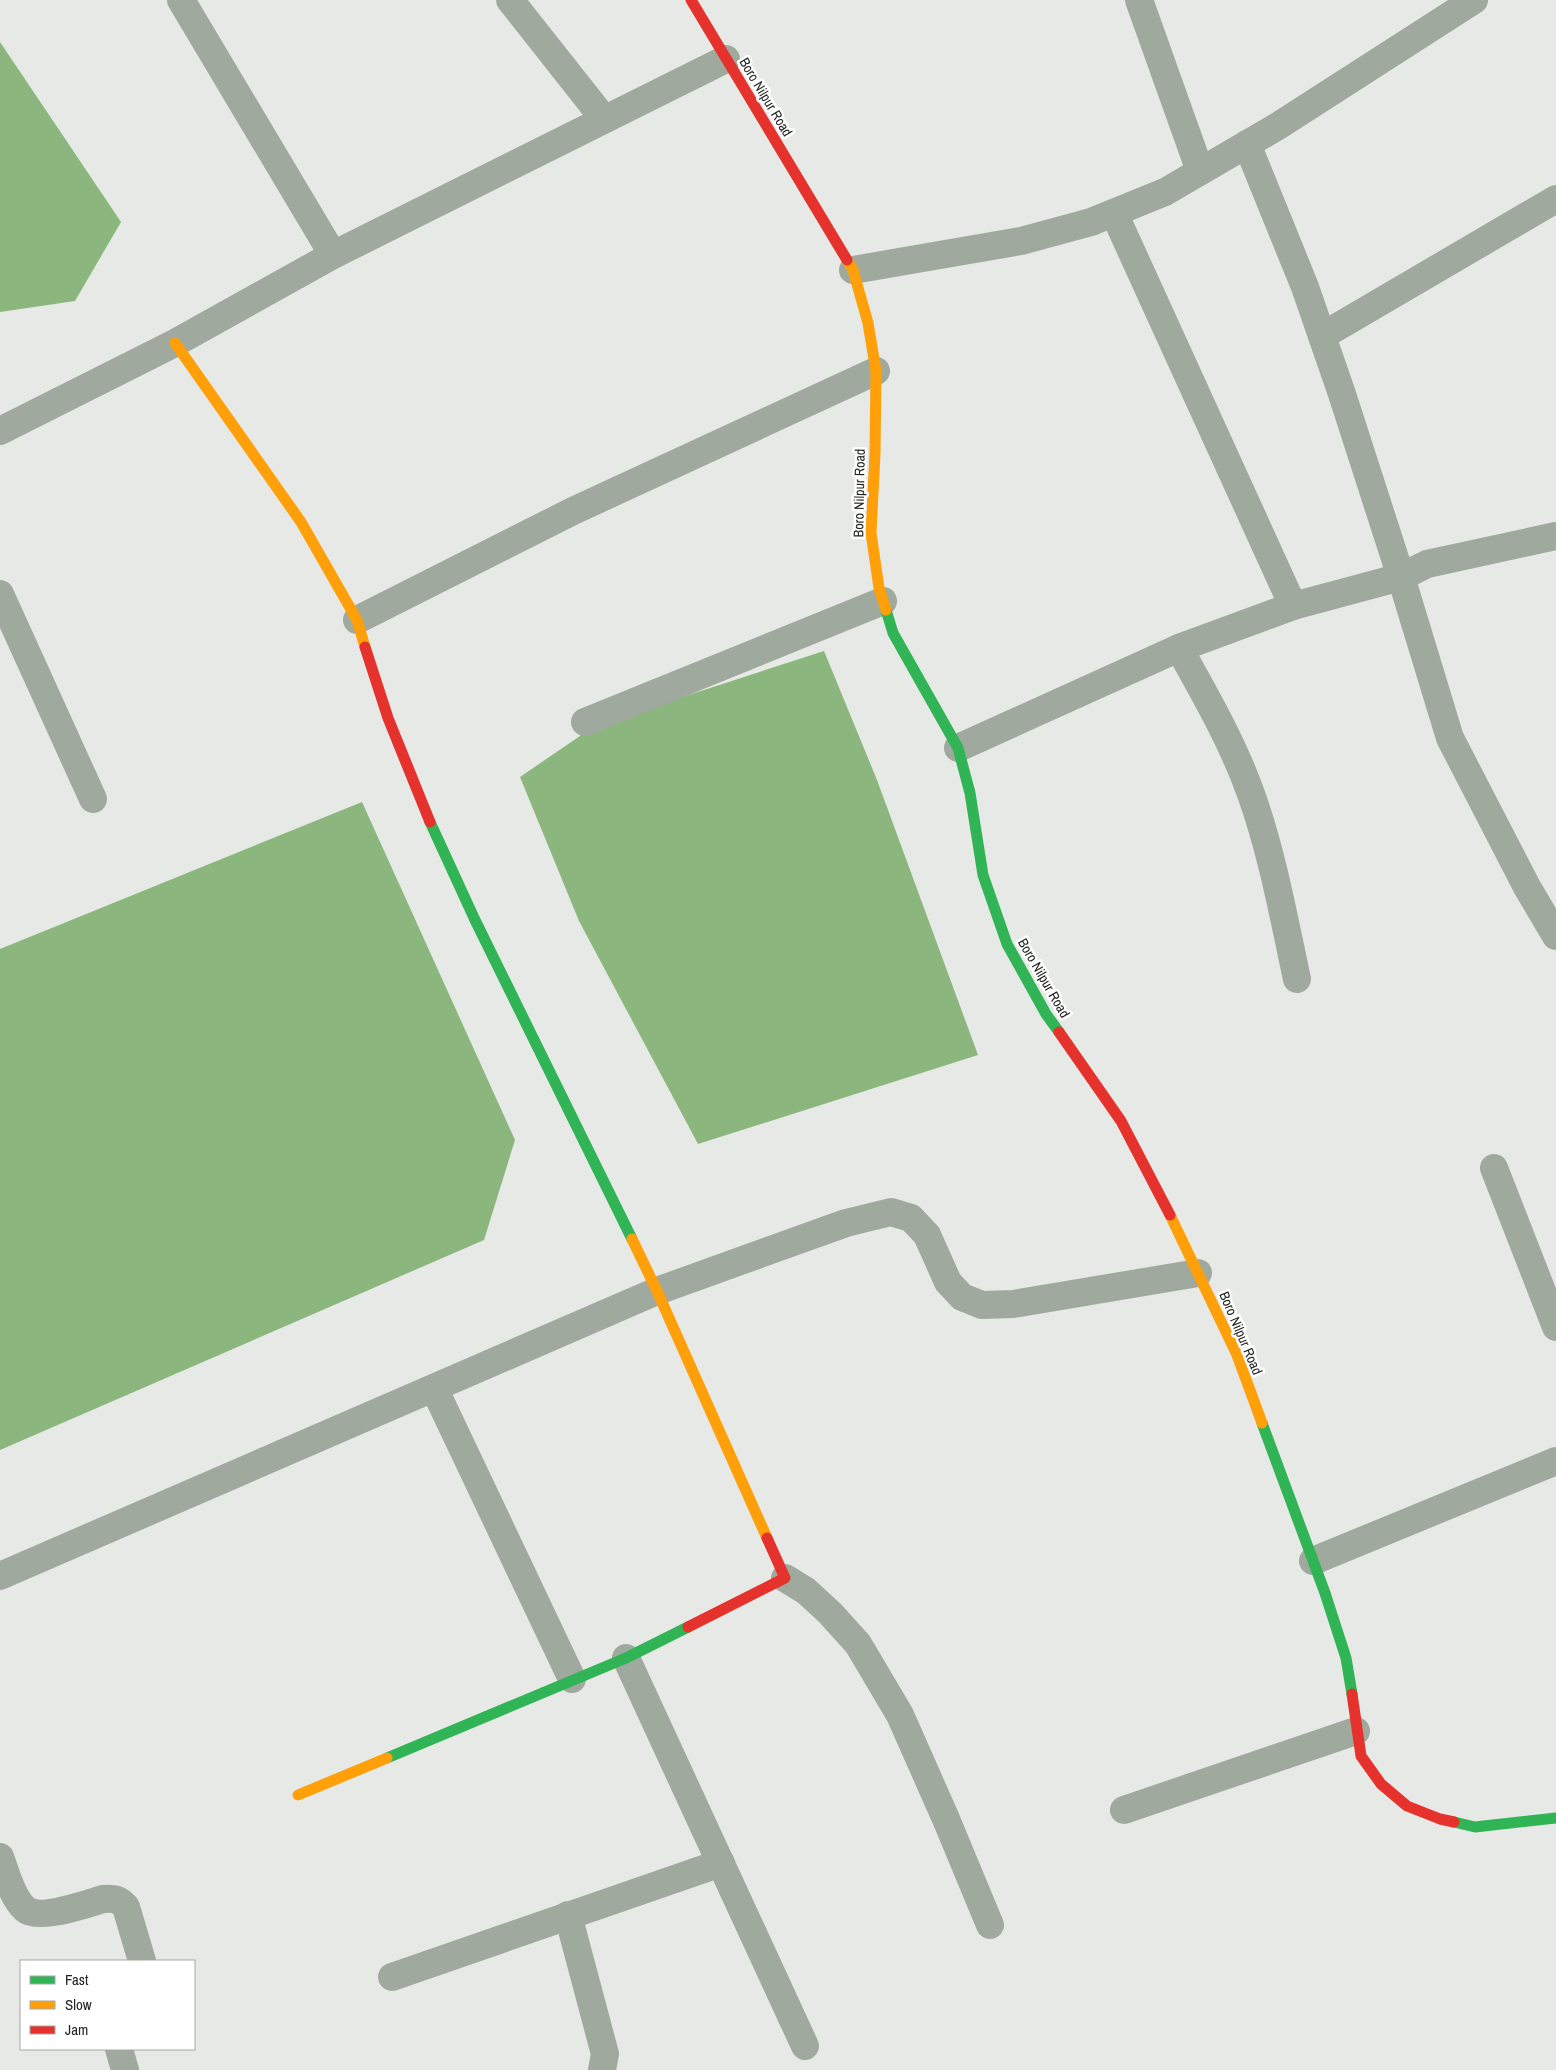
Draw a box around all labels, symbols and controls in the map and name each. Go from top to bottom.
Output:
street label: Boro Nilpur Road [735,54,797,140]
street label: Boro Nilpur Road [849,448,869,538]
street label: Boro Nilpur Road [1014,935,1074,1021]
street label: Boro Nilpur Road [1215,1289,1267,1377]
legend [20,1960,195,2050]
text: Fast [65,1969,89,1990]
text: Slow [65,1994,92,2015]
text: Jam [65,2019,88,2040]

